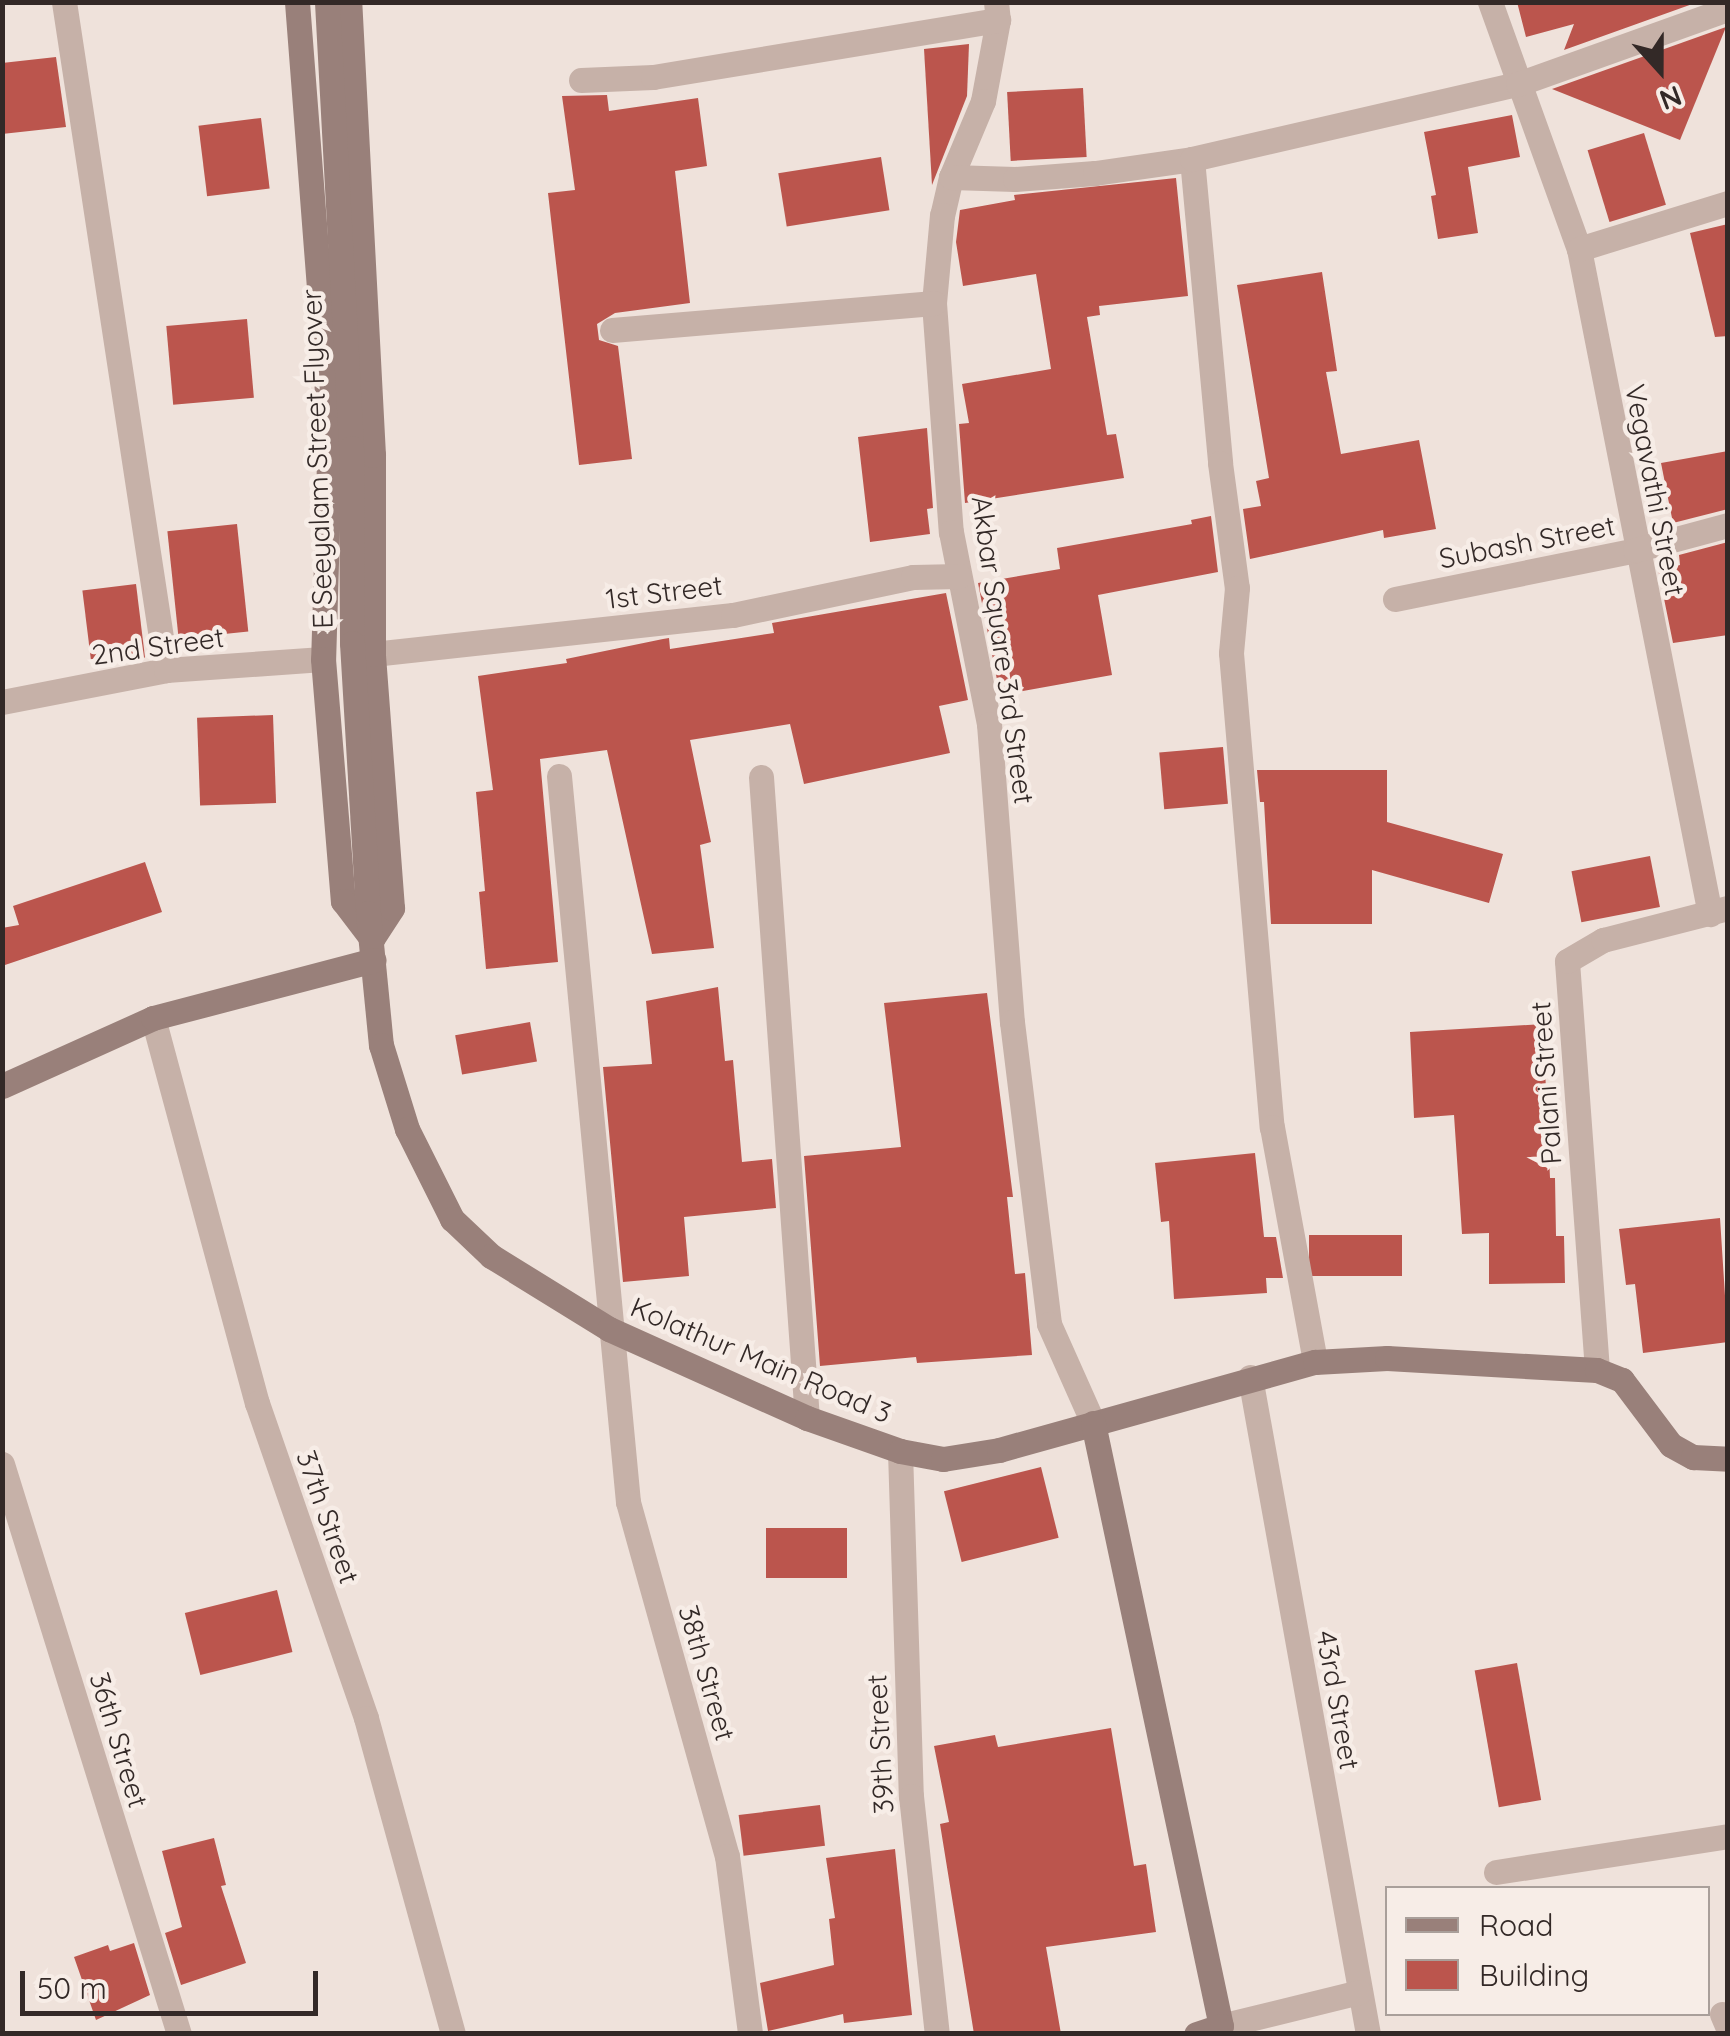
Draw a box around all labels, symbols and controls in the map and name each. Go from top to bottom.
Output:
north arrow [1610,20,1710,120]
text: N [1655,78,1687,119]
street label: E Seeyalam Street Flyover [294,288,340,630]
street label: Vegavathi Street [1618,381,1692,599]
street label: Akbar Square 3rd Street [965,494,1041,806]
street label: Subash Street [1436,508,1618,576]
street label: 1st Street [604,568,724,616]
street label: 2nd Street [90,620,226,672]
street label: Palani Street [1524,1000,1568,1166]
street label: Kolathur Main Road 3 [626,1290,896,1430]
street label: 37th Street [290,1446,366,1588]
street label: 38th Street [672,1601,742,1745]
street label: 43rd Street [1309,1628,1367,1772]
street label: 36th Street [83,1668,155,1812]
street label: 39th Street [860,1673,900,1815]
legend [1385,1886,1710,2016]
text: Road [1479,1906,1553,1944]
scale bar [25,1951,322,2013]
text: Building [1479,1956,1589,1994]
text: 50 m [37,1969,107,2007]

